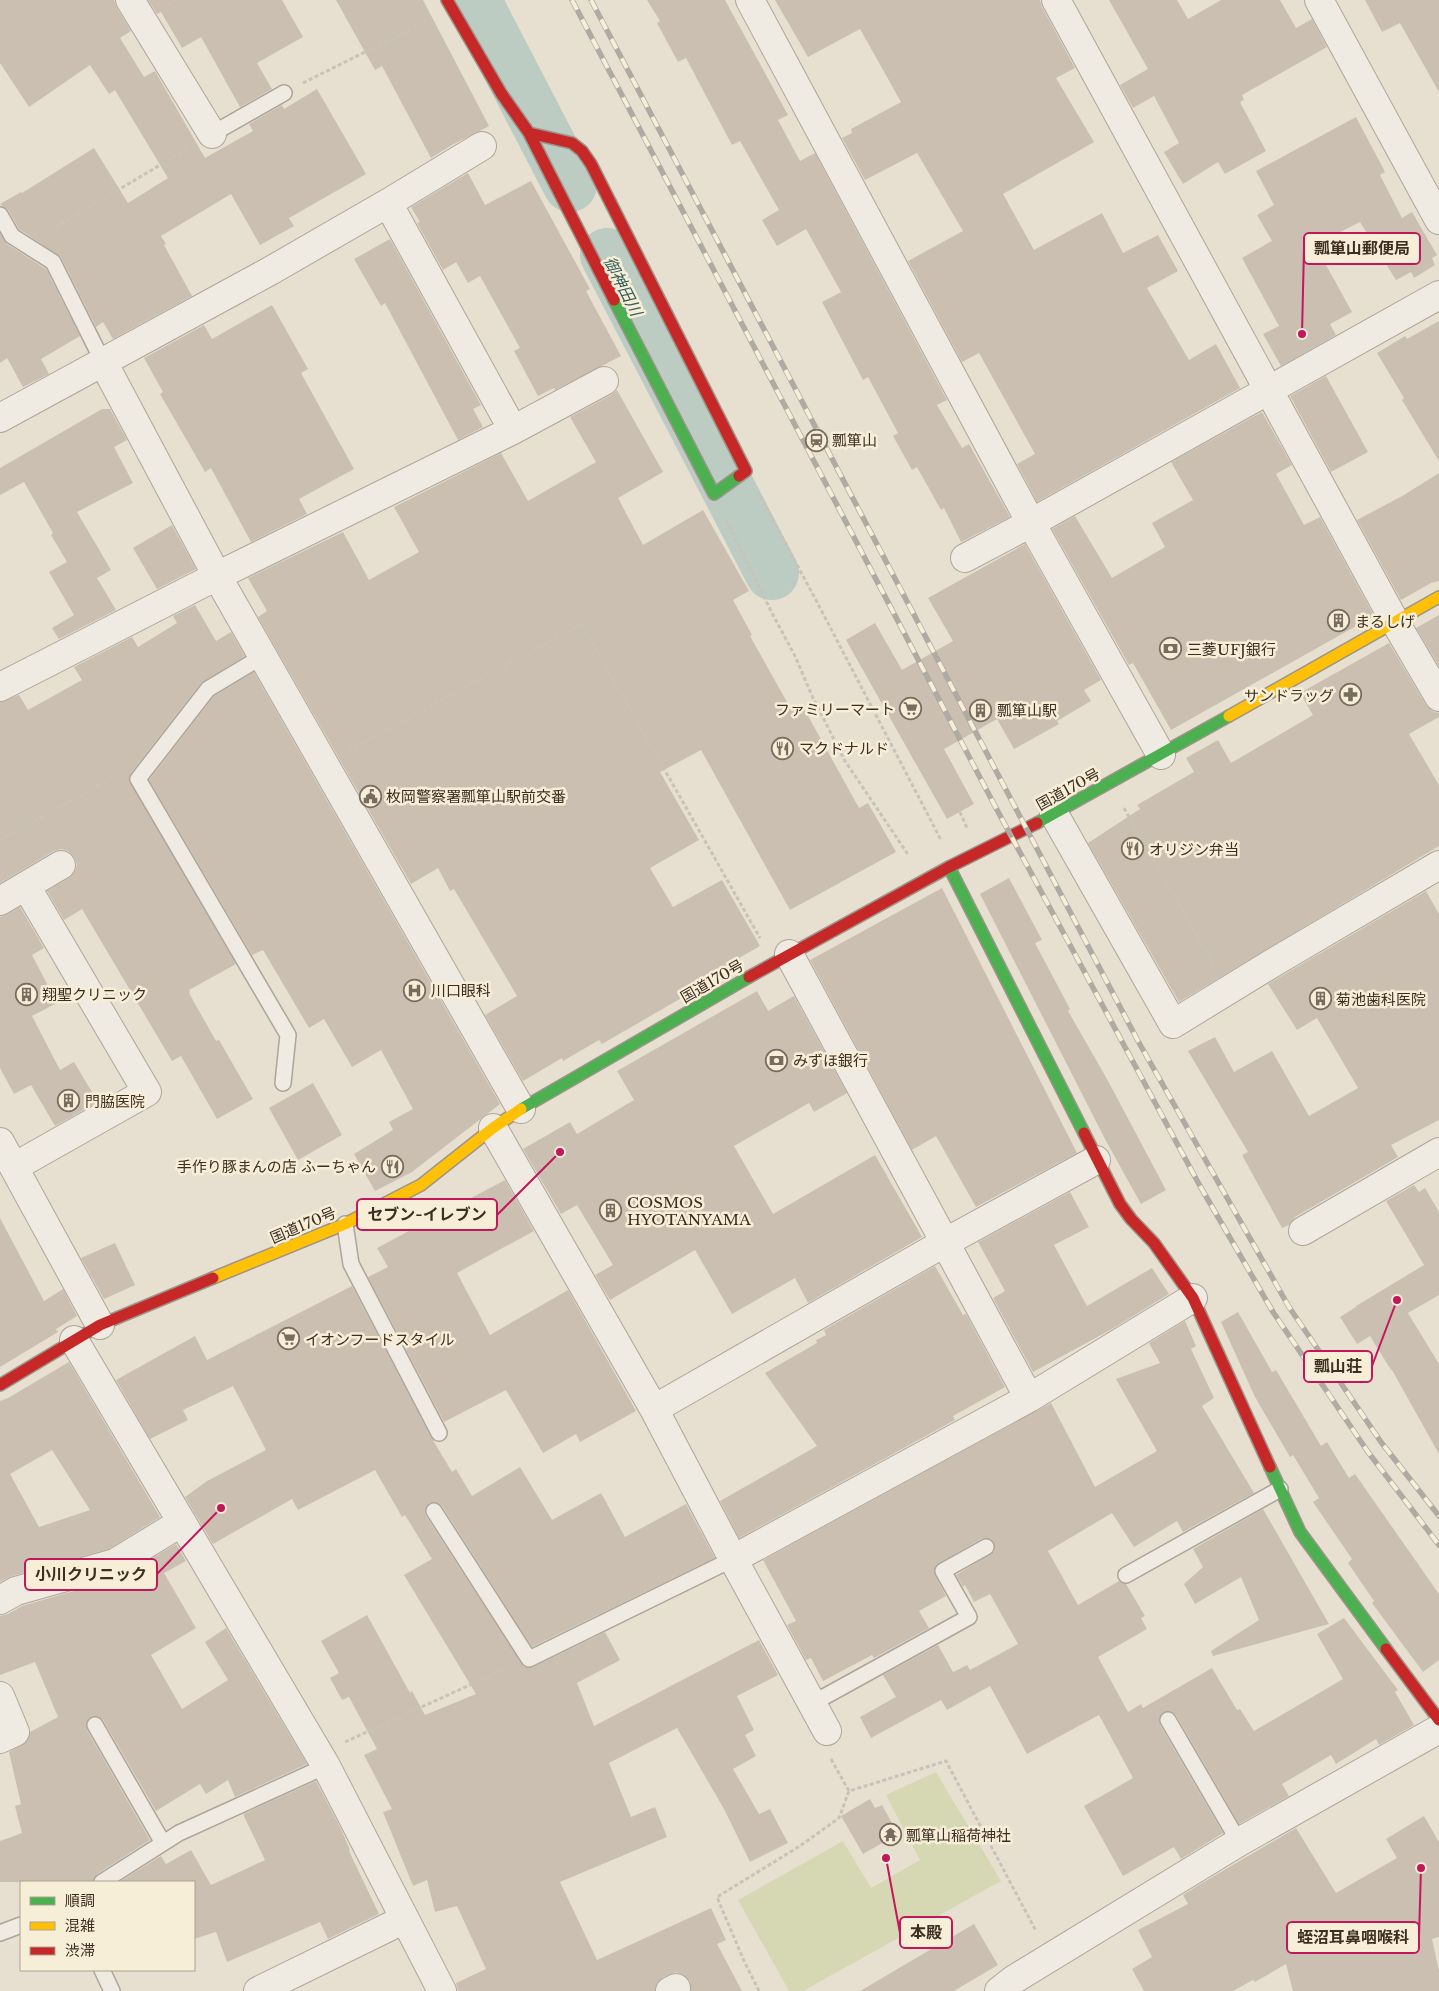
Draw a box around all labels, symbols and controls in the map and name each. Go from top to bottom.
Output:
callout: 瓢箪山郵便局 [1304,233,1420,264]
text: 瓢箪山郵便局 [1314,238,1410,258]
water label: 御神田川 [600,253,647,321]
station icon: 瓢箪山 [804,428,828,452]
place label: 瓢箪山 [832,431,877,450]
building icon: まるしげ [1327,609,1351,633]
place label: まるしげ [1355,612,1415,631]
bank icon: 三菱UFJ銀行 [1159,637,1183,661]
place label: 三菱UFJ銀行 [1187,640,1276,659]
pharmacy icon: サンドラッグ [1338,683,1362,707]
place label: サンドラッグ [1244,686,1334,705]
supermarket icon: ファミリーマート [899,697,923,721]
building icon: 瓢箪山駅 [969,698,993,722]
place label: ファミリーマート [775,700,895,719]
place label: 瓢箪山駅 [997,701,1057,720]
restaurant icon: マクドナルド [771,736,795,760]
place label: マクドナルド [799,739,889,758]
street label: 国道170号 [1033,764,1103,814]
public building icon: 枚岡警察署瓢箪山駅前交番 [358,784,382,808]
place label: 枚岡警察署瓢箪山駅前交番 [386,787,566,806]
restaurant icon: オリジン弁当 [1121,837,1145,861]
place label: オリジン弁当 [1149,840,1239,859]
street label: 国道170号 [677,955,747,1007]
hospital icon: 川口眼科 [403,978,427,1002]
place label: 川口眼科 [431,981,491,1000]
building icon: 翔聖クリニック [14,982,38,1006]
place label: 翔聖クリニック [42,985,147,1004]
building icon: 菊池歯科医院 [1308,987,1332,1011]
place label: 菊池歯科医院 [1336,990,1426,1009]
bank icon: みずほ銀行 [765,1048,789,1072]
place label: みずほ銀行 [793,1051,868,1070]
building icon: 門脇医院 [57,1089,81,1113]
place label: 門脇医院 [85,1092,145,1111]
restaurant icon: 手作り豚まんの店 ふーちゃん [380,1154,404,1178]
place label: 手作り豚まんの店 ふーちゃん [177,1157,376,1176]
place label: COSMOS HYOTANYAMA [627,1193,751,1229]
callout: セブン-イレブン [357,1199,497,1230]
building icon: COSMOS HYOTANYAMA [599,1199,623,1223]
street label: 国道170号 [267,1203,339,1247]
text: セブン-イレブン [367,1204,487,1224]
supermarket icon: イオンフードスタイル [277,1327,301,1351]
place label: イオンフードスタイル [305,1330,455,1349]
callout: 瓢山荘 [1304,1351,1372,1382]
text: 瓢山荘 [1314,1356,1362,1376]
callout: 小川クリニック [25,1559,157,1590]
text: 小川クリニック [35,1564,147,1584]
temple icon: 瓢箪山稲荷神社 [878,1823,902,1847]
place label: 瓢箪山稲荷神社 [906,1826,1011,1845]
legend [20,1881,195,1971]
text: 順調 [65,1891,95,1910]
text: 混雑 [65,1916,95,1935]
callout: 本殿 [900,1917,952,1948]
text: 本殿 [910,1922,942,1942]
callout: 蛭沼耳鼻咽喉科 [1287,1922,1419,1953]
text: 蛭沼耳鼻咽喉科 [1297,1927,1409,1947]
text: 渋滞 [65,1941,95,1960]

